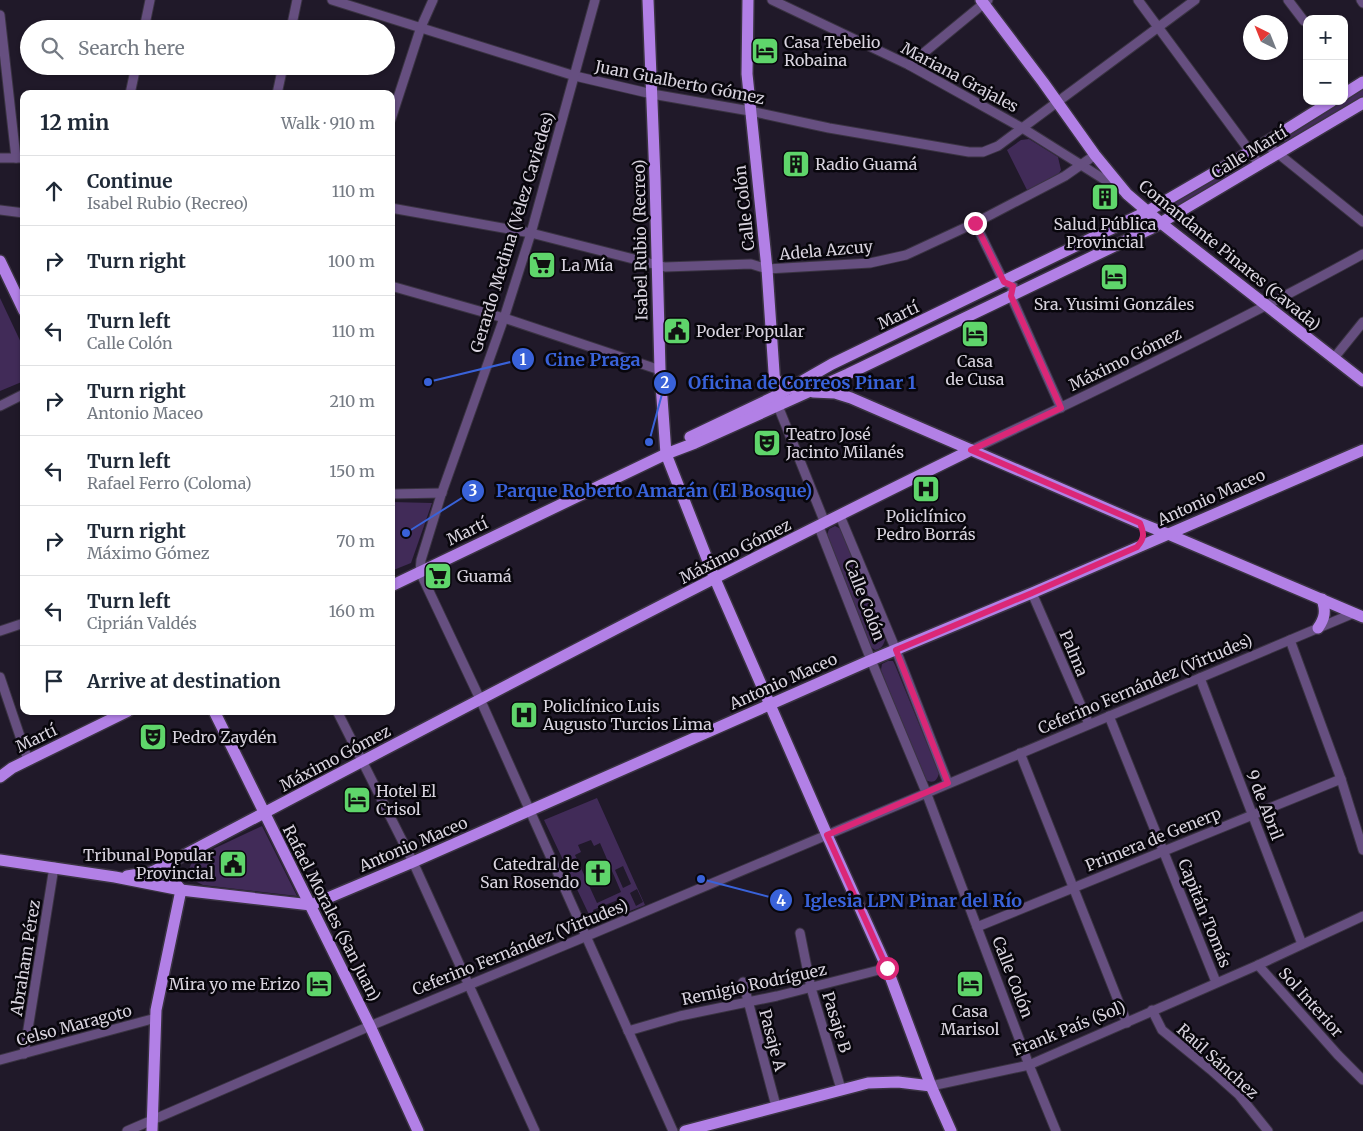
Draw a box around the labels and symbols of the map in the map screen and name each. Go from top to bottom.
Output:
north arrow [1243,15,1288,60]
place label: Casa Tebelio Robaina [784,32,880,70]
hotel icon: Casa Tebelio Robaina [750,36,780,66]
street label: Mariana Grajales [898,38,1022,116]
street label: Juan Gualberto Gómez [593,56,767,108]
street label: Gerardo Medina (Velez Caviedes) [466,109,558,355]
street label: Calle Martí [1208,121,1291,182]
building icon: Radio Guamá [781,149,811,179]
place label: Radio Guamá [815,154,918,174]
street label: Isabel Rubio (Recreo) [629,159,651,321]
street label: Calle Colón [730,164,758,252]
street label: Comandante Pinares (Cavada) [1135,175,1325,335]
building icon: Salud Pública Provincial [1090,182,1120,212]
route end [964,212,987,235]
place label: Salud Pública Provincial [1054,214,1157,252]
street label: Adela Azcuy [777,236,874,264]
supermarket icon: La Mía [527,250,557,280]
place label: La Mía [561,255,614,275]
hotel icon: Sra. Yusimi Gonzáles [1099,262,1129,292]
place label: Sra. Yusimi Gonzáles [1034,294,1194,314]
street label: Martí [874,296,923,333]
public building icon: Poder Popular [662,316,692,346]
hotel icon: Casa de Cusa [960,319,990,349]
place label: Poder Popular [696,321,805,341]
street label: Máximo Gómez [1066,323,1185,395]
callout: Cine Praga [510,343,651,376]
text: Cine Praga [545,348,641,371]
text: 1 [520,350,527,369]
place label: Casa de Cusa [946,351,1005,389]
callout: Oficina de Correos Pinar 1 [653,366,926,399]
text: Oficina de Correos Pinar 1 [688,371,916,394]
text: 2 [661,373,670,392]
place label: Teatro José Jacinto Milanés [785,424,904,462]
theatre icon: Teatro José Jacinto Milanés [752,428,782,458]
street label: Antonio Maceo [1153,464,1268,530]
callout: Parque Roberto Amarán (El Bosque) [461,474,822,507]
hospital icon: Policlínico Pedro Borrás [911,474,941,504]
text: Parque Roberto Amarán (El Bosque) [496,479,812,502]
text: 3 [469,481,477,500]
place label: Policlínico Pedro Borrás [876,506,976,544]
street label: Martí [443,512,492,549]
street label: Máximo Gómez [676,514,794,588]
street label: Calle Colón [840,556,890,644]
supermarket icon: Guamá [423,561,453,591]
place label: Guamá [457,566,512,586]
street label: Palma [1055,627,1093,679]
street label: Ceferino Fernández (Virtudes) [1035,630,1255,738]
street label: Antonio Maceo [725,648,840,714]
place label: Policlínico Luis Augusto Turcios Lima [542,696,712,734]
hospital icon: Policlínico Luis Augusto Turcios Lima [509,700,539,730]
street label: Martí [12,719,61,756]
street label: Máximo Gómez [276,720,394,796]
theatre icon: Pedro Zaydén [138,722,168,752]
place label: Pedro Zaydén [172,727,277,747]
street label: 9 de Abril [1243,767,1288,843]
place label: Hotel El Crisol [376,781,436,819]
hotel icon: Hotel El Crisol [342,785,372,815]
street label: Primera de Generp [1082,803,1224,875]
street label: Antonio Maceo [355,812,470,876]
street label: Rafael Morales (San Juan) [279,821,385,1005]
place label: Tribunal Popular Provincial [83,845,214,883]
public building icon: Tribunal Popular Provincial [218,849,248,879]
place label: Catedral de San Rosendo [480,854,579,892]
street label: Capitán Tomás [1174,856,1236,970]
church icon: Catedral de San Rosendo [583,858,613,888]
callout: Iglesia LPN Pinar del Río [769,884,1032,917]
text: Iglesia LPN Pinar del Río [804,889,1022,912]
text: 4 [776,891,786,910]
street label: Ceferino Fernández (Virtudes) [409,894,631,1000]
street label: Abraham Pérez [6,898,44,1018]
street label: Calle Colón [988,933,1038,1021]
route start [876,957,899,980]
street label: Remigio Rodríguez [680,959,829,1009]
street label: Sol Interior [1275,963,1347,1041]
hotel icon: Mira yo me Erizo [304,969,334,999]
hotel icon: Casa Marisol [955,969,985,999]
place label: Mira yo me Erizo [169,974,300,994]
street label: Pasaje B [818,989,856,1055]
street label: Frank País (Sol) [1010,996,1128,1060]
street label: Celso Maragoto [14,1000,134,1050]
place label: Casa Marisol [941,1001,999,1039]
street label: Pasaje A [755,1007,791,1074]
street label: Raúl Sánchez [1173,1019,1263,1103]

